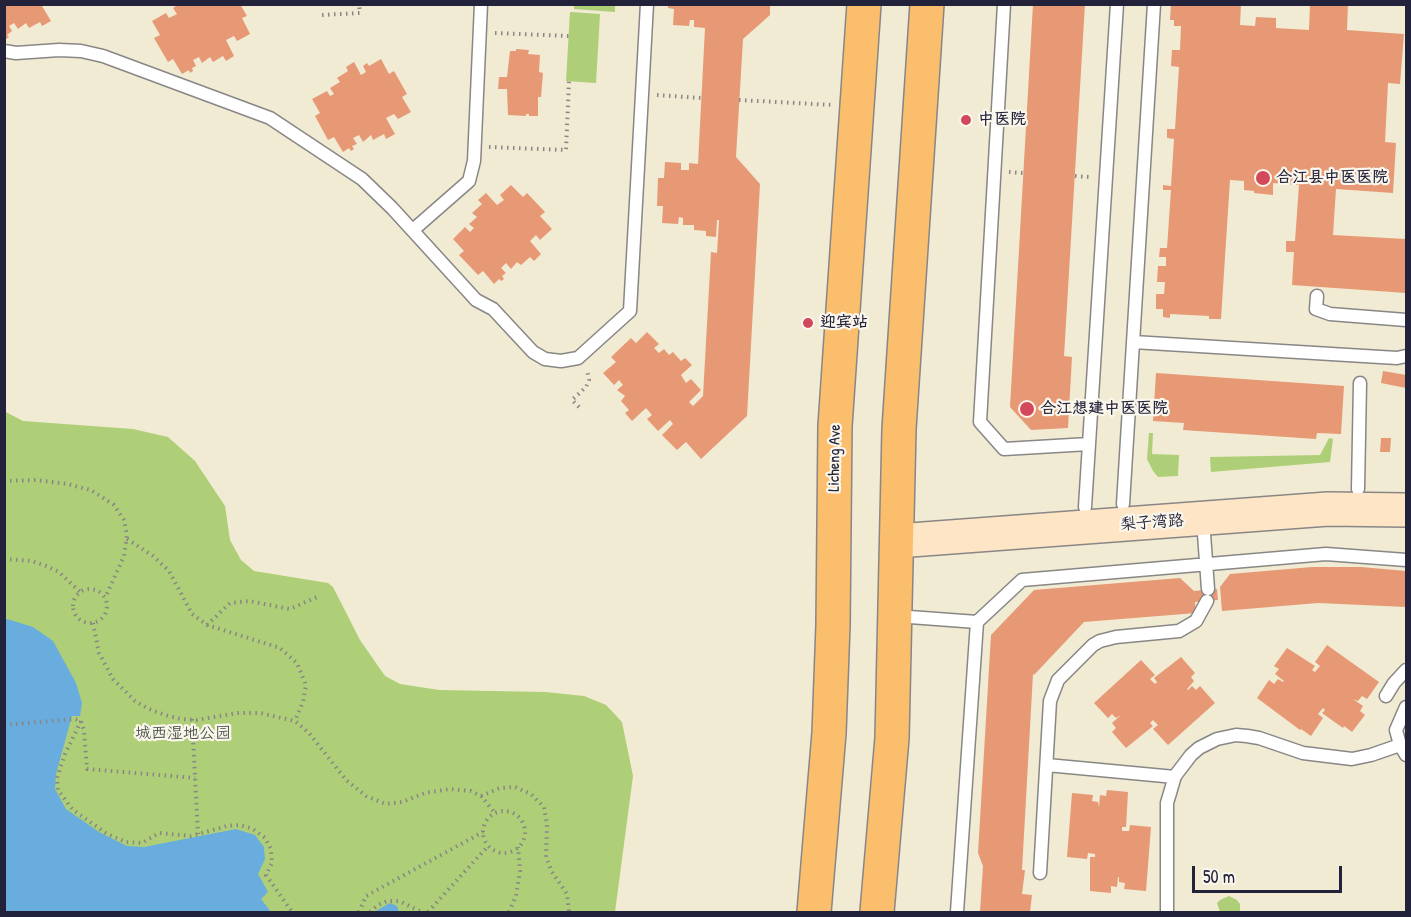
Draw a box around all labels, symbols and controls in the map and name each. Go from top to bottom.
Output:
place label: 中医院 [978,110,1026,130]
marker: 中医院 [959,113,973,127]
place label: 合江县中医医院 [1276,168,1388,188]
marker: 合江县中医医院 [1254,169,1272,187]
place label: 迎宾站 [820,313,868,333]
marker: 迎宾站 [801,316,815,330]
place label: 合江想建中医医院 [1040,399,1168,419]
marker: 合江想建中医医院 [1018,400,1036,418]
street label: Licheng Ave [825,424,845,492]
street label: 梨子湾路 [1119,511,1185,535]
park label: 城西湿地公园 [135,724,231,744]
scale bar [1195,854,1345,892]
text: 50 m [1203,864,1235,889]

